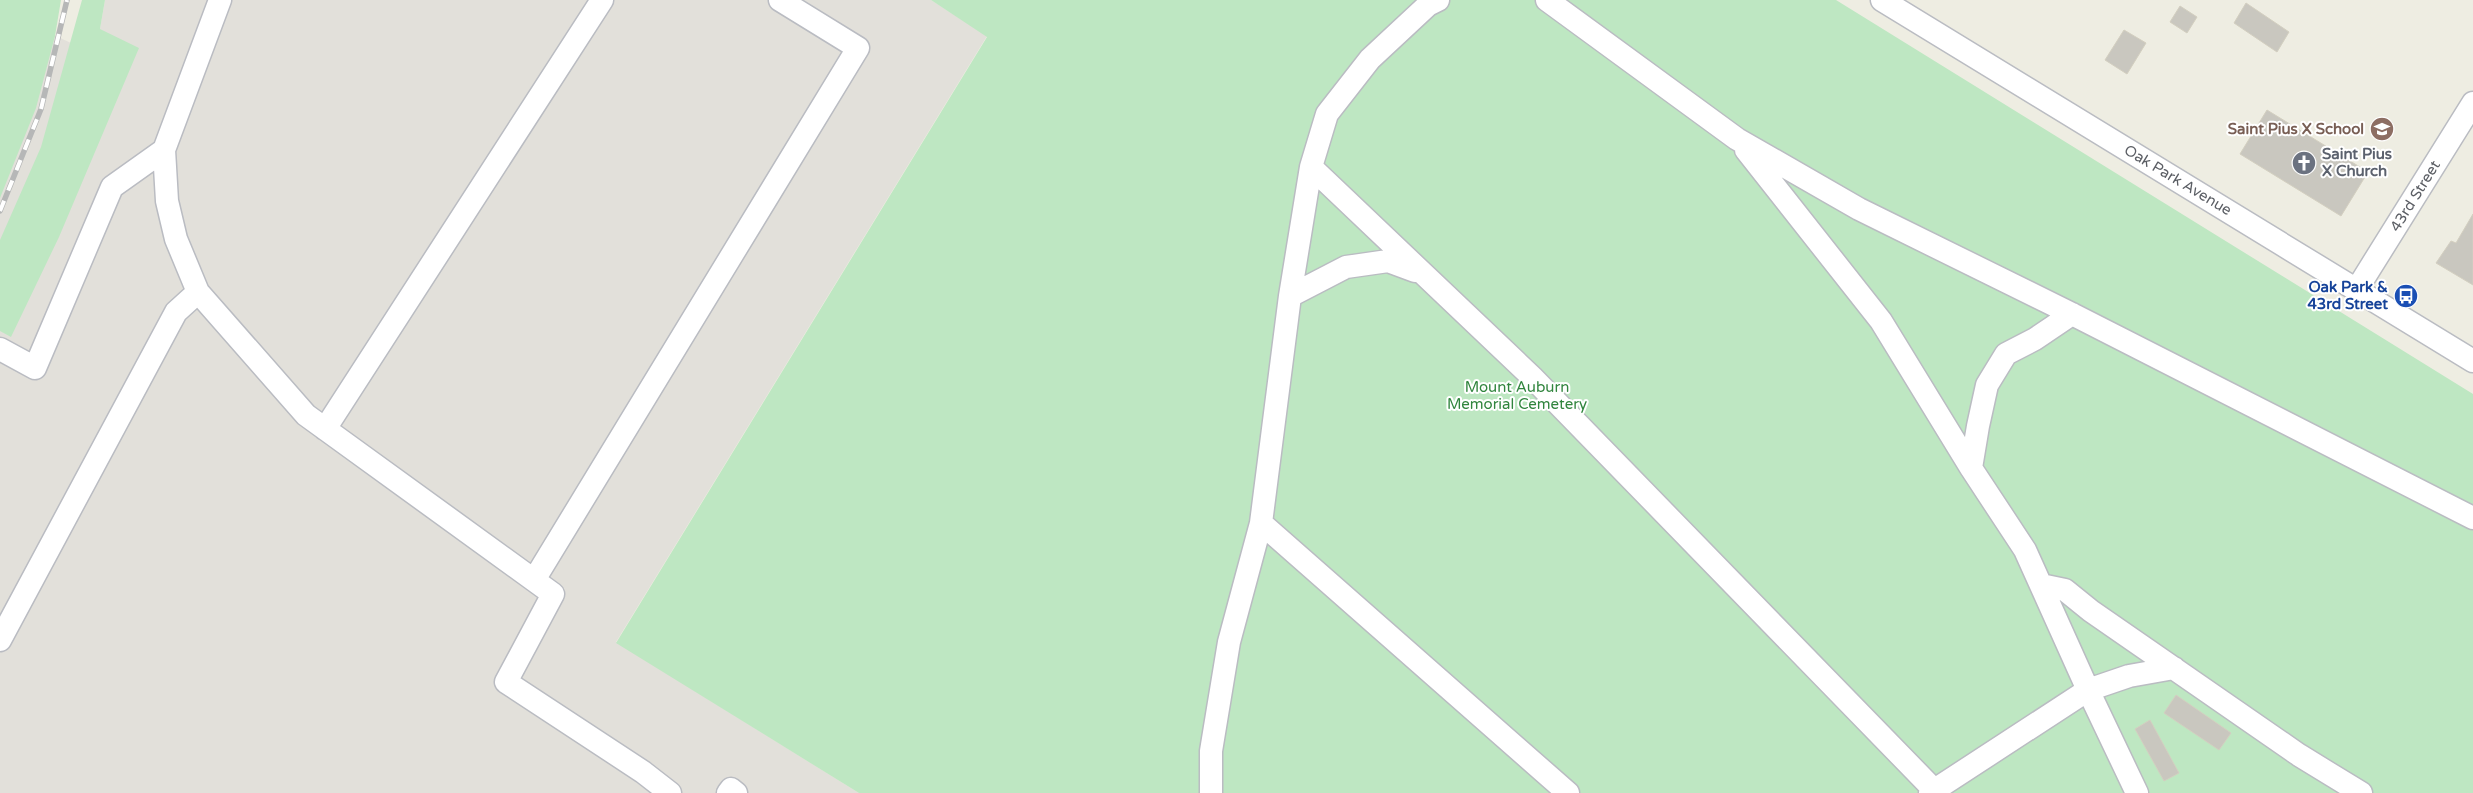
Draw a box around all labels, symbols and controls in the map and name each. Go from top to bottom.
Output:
school or university icon: Saint Pius X School [2369,116,2395,142]
place label: Saint Pius X School [2228,120,2364,138]
street label: Oak Park Avenue [2121,141,2235,219]
place label: Saint Pius X Church [2322,145,2392,180]
church icon: Saint Pius X Church [2291,150,2317,176]
street label: 43rd Street [2386,157,2444,235]
place label: Oak Park & 43rd Street [2307,278,2388,313]
bus stop icon: Oak Park & 43rd Street [2393,283,2419,309]
park label: Mount Auburn Memorial Cemetery [1447,378,1587,413]

